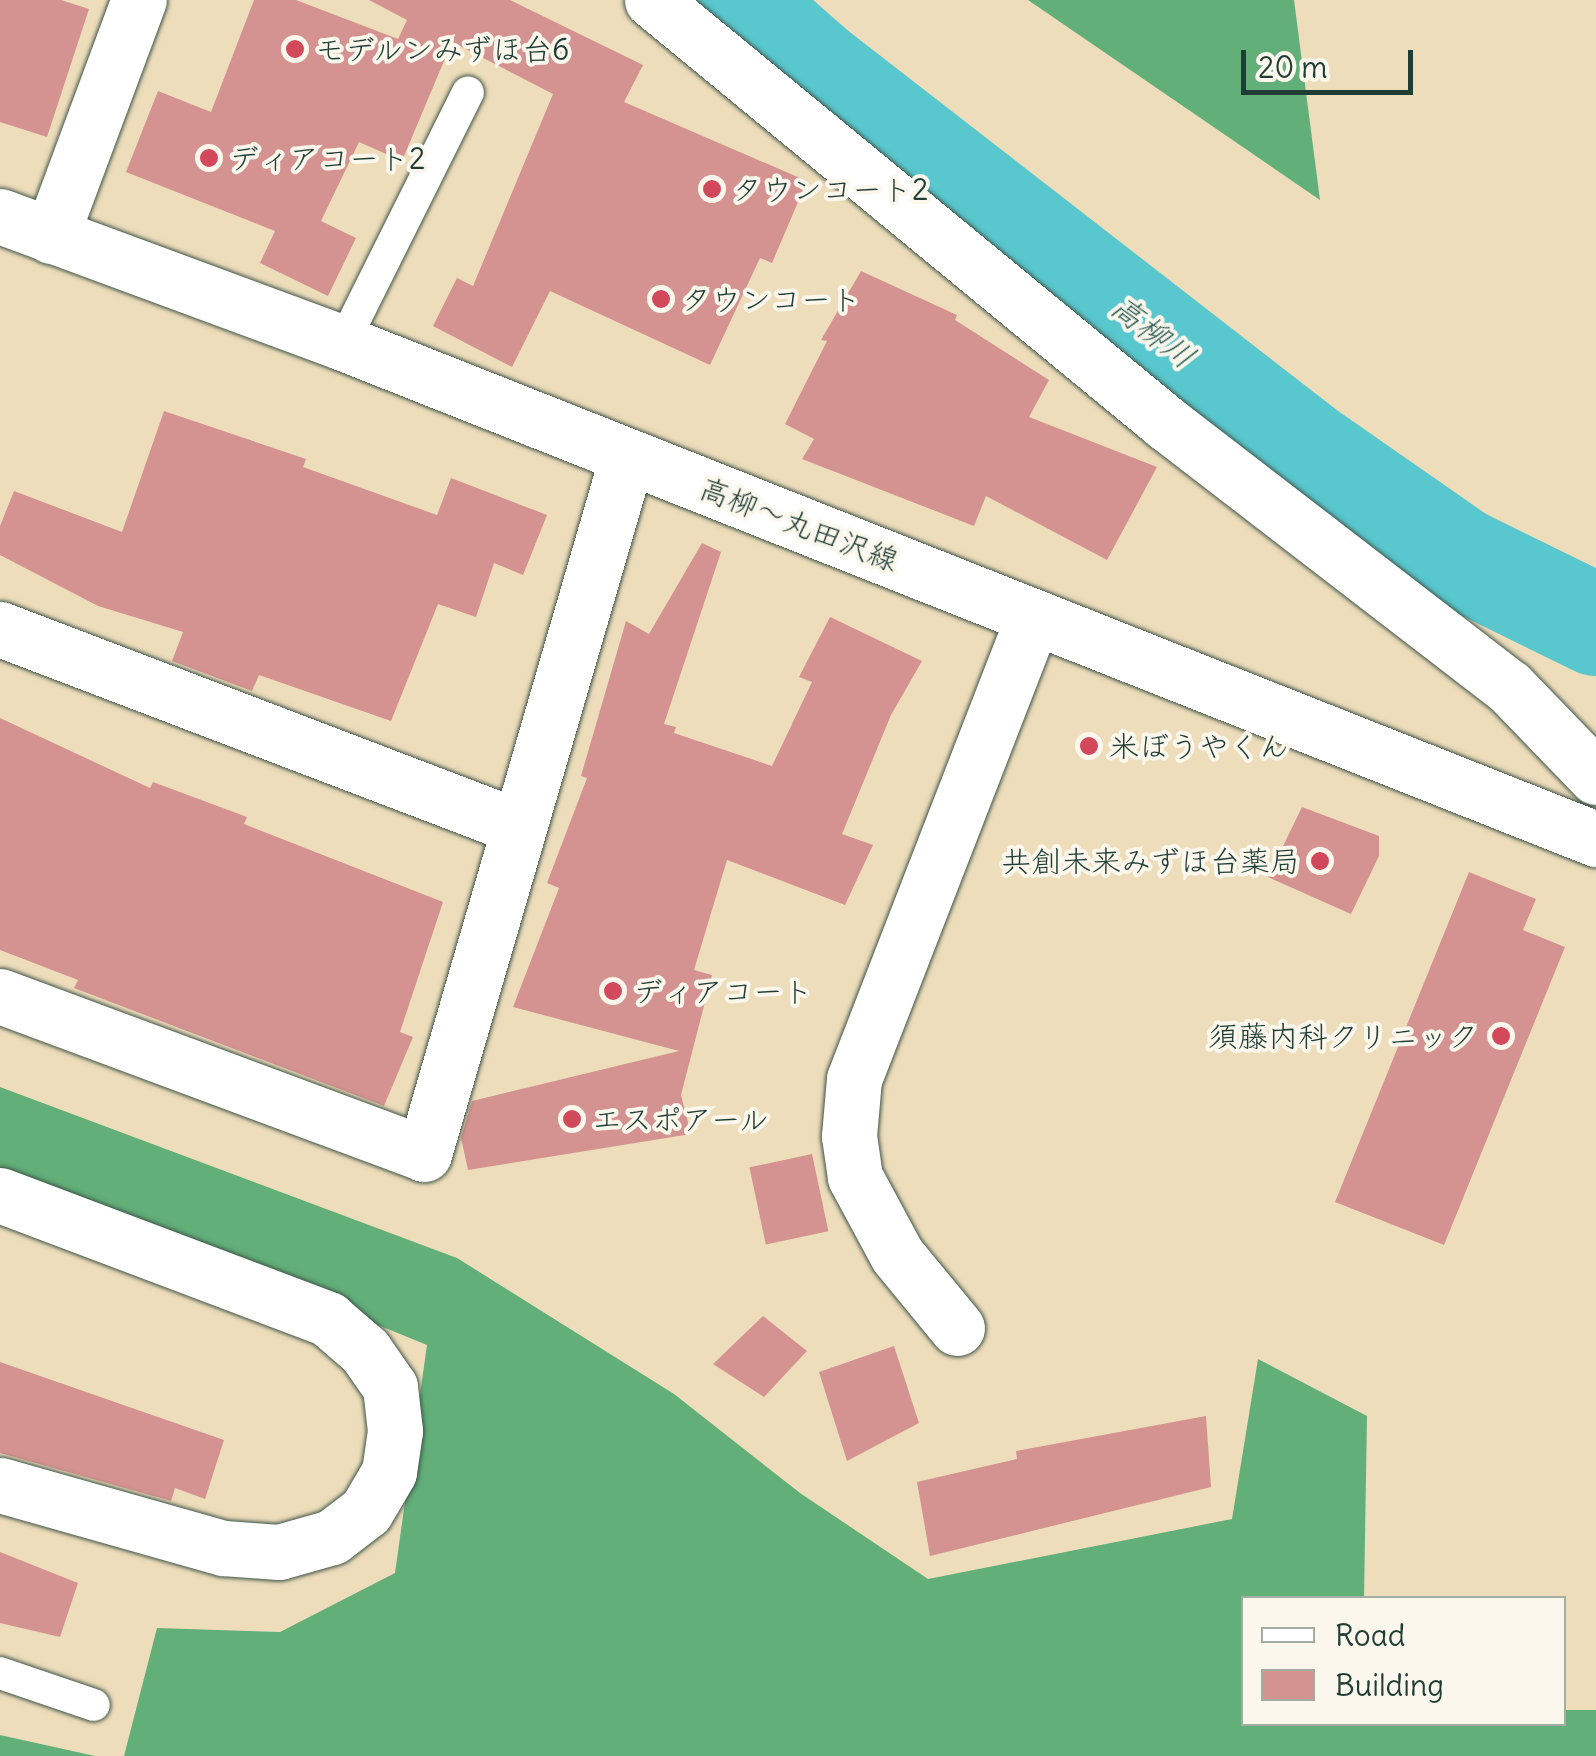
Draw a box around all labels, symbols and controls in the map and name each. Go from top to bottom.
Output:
scale bar [1246,30,1418,92]
place label: モデルンみずほ台6 [315,31,572,67]
marker: モデルンみずほ台6 [284,38,306,60]
text: 20 m [1258,48,1328,86]
place label: ディアコート2 [229,140,425,176]
marker: ディアコート2 [198,147,220,169]
place label: タウンコート2 [732,171,928,207]
marker: タウンコート2 [701,178,723,200]
place label: タウンコート [681,281,861,317]
water label: 高柳川 [1103,287,1203,377]
marker: タウンコート [650,288,672,310]
street label: 高柳～丸田沢線 [695,470,903,578]
place label: 米ぼうやくん [1109,728,1289,764]
marker: 米ぼうやくん [1078,735,1100,757]
place label: 共創未来みずほ台薬局 [1000,843,1300,879]
marker: 共創未来みずほ台薬局 [1309,850,1331,872]
place label: ディアコート [633,973,813,1009]
marker: ディアコート [602,980,624,1002]
place label: 須藤内科クリニック [1208,1018,1478,1054]
marker: 須藤内科クリニック [1488,1023,1514,1049]
place label: エスポアール [592,1101,771,1137]
marker: エスポアール [561,1108,583,1130]
legend [1241,1596,1566,1726]
text: Road [1335,1616,1405,1654]
text: Building [1335,1666,1444,1704]

